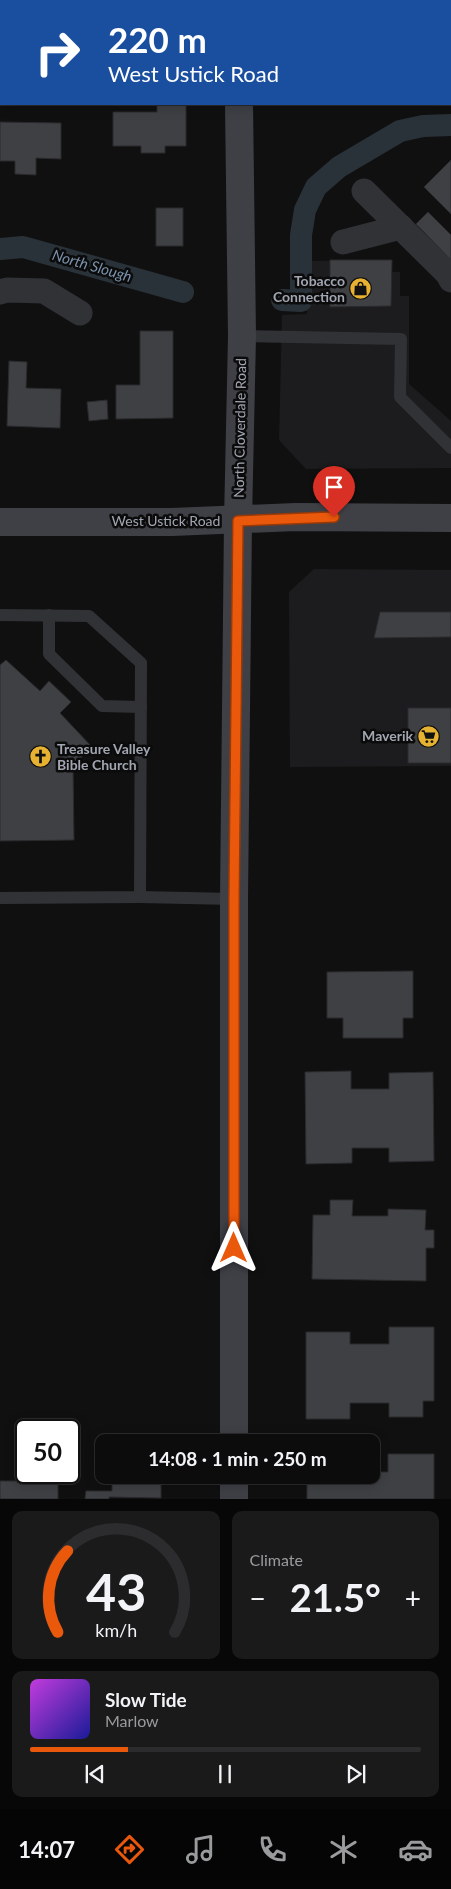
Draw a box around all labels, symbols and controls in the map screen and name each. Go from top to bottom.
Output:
text: 220 m [108,18,207,60]
icon: right [25,20,90,85]
text: West Ustick Road [108,60,279,87]
water label: North Slough [50,245,134,285]
place label: Tobacco Connection [273,272,345,305]
shop icon: Tobacco Connection [349,277,373,301]
street label: North Cloverdale Road [230,358,249,498]
pin [313,466,355,517]
icon: arrive [320,473,348,501]
street label: West Ustick Road [112,512,220,529]
supermarket icon: Maverik [417,724,441,748]
place label: Maverik [362,727,414,744]
place label: Treasure Valley Bible Church [57,740,151,773]
church icon: Treasure Valley Bible Church [29,745,53,769]
position arrow [207,1221,259,1273]
speed limit sign: 50 [15,1419,80,1484]
text: 14:08 · 1 min · 250 m [148,1447,327,1470]
text: Climate [250,1550,303,1569]
text: 43 [86,1560,146,1622]
text: 21.5° [290,1574,381,1620]
text: − [250,1581,266,1615]
text: + [405,1581,421,1615]
text: km/h [95,1619,137,1641]
text: Slow Tide [105,1688,187,1711]
text: Marlow [105,1711,159,1730]
icon: previous [81,1760,109,1788]
icon: pause [211,1760,239,1788]
icon: next [342,1760,370,1788]
icon: directions [112,1832,147,1867]
icon: music [183,1832,218,1867]
icon: phone [255,1832,290,1867]
icon: climate [326,1832,361,1867]
icon: car [398,1832,433,1867]
text: 14:07 [18,1836,75,1863]

